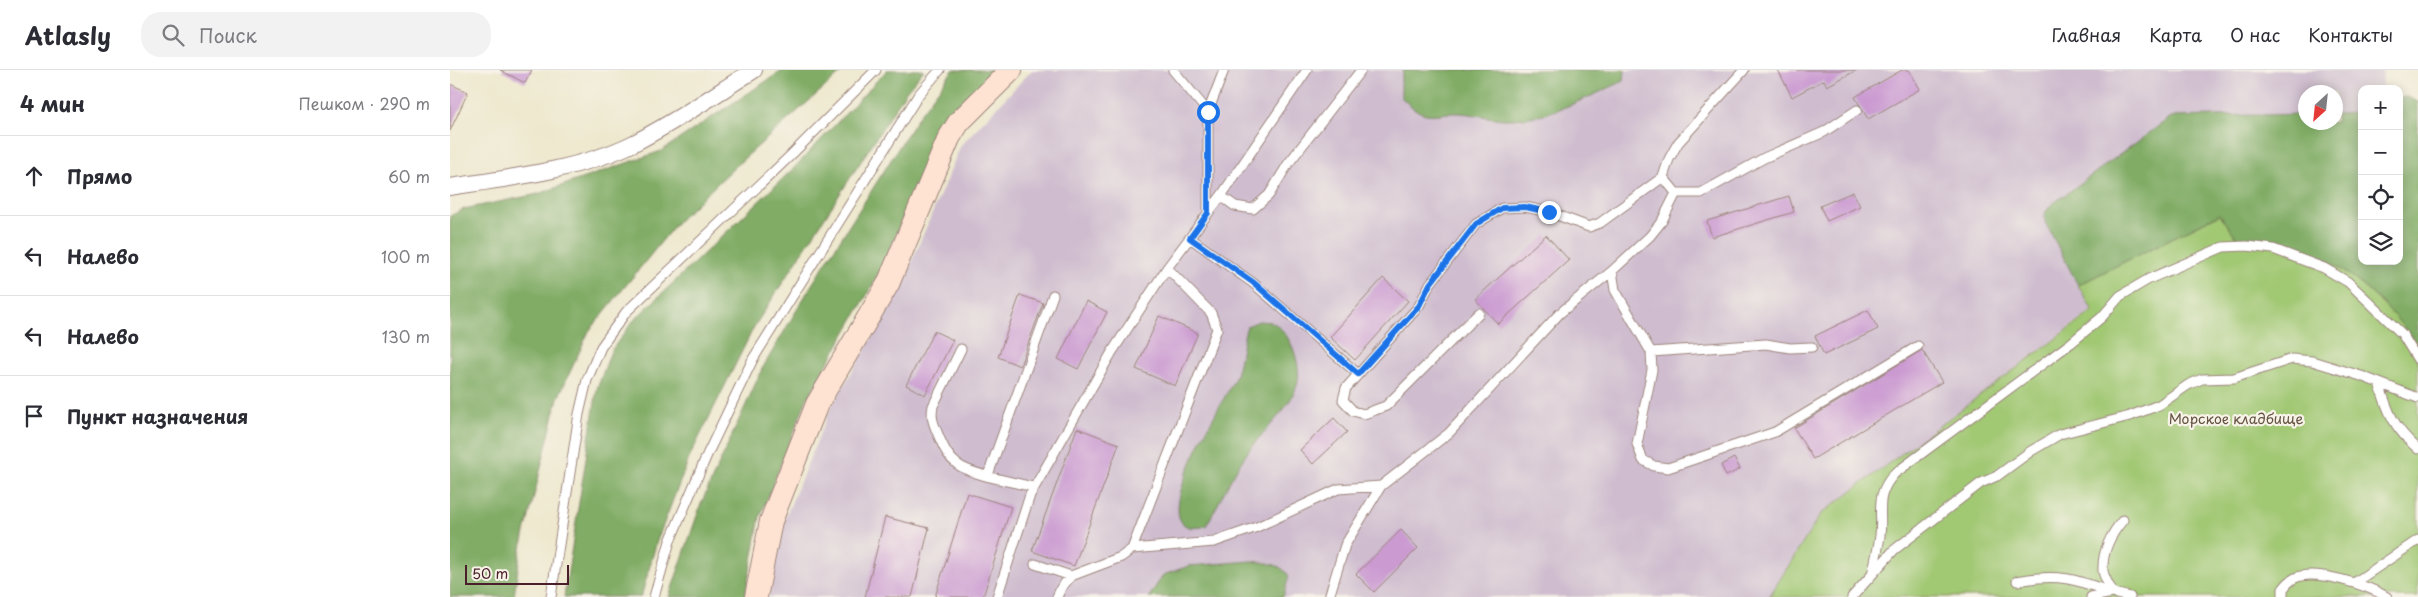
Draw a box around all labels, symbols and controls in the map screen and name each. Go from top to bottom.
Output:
search box [141,12,491,57]
text: Atlasly [25,17,111,53]
icon: search [159,21,187,49]
text: Поиск [199,21,257,49]
text: Главная [2052,21,2121,48]
text: Карта [2149,21,2202,48]
text: О нас [2230,21,2280,48]
text: Контакты [2308,21,2393,48]
north arrow [2298,85,2343,130]
map controls [2358,85,2403,265]
button: + [2358,85,2403,130]
text: 4 мин [20,87,85,119]
text: Пешком · 290 m [299,91,430,115]
route start [1197,101,1220,124]
button: − [2358,130,2403,175]
icon: ahead [20,162,48,190]
text: Прямо [67,162,132,190]
text: 60 m [388,164,430,188]
button: locate [2358,175,2403,220]
route end [1538,201,1561,224]
button: layers [2358,220,2403,265]
icon: left [20,242,48,270]
text: Налево [67,242,139,270]
text: 100 m [381,244,430,268]
icon: left [20,322,48,350]
text: Налево [67,322,139,350]
text: 130 m [382,324,430,348]
icon: arrive [20,402,48,430]
text: Пункт назначения [67,402,248,430]
park label: Морское кладбище [2169,408,2303,429]
scale bar [465,562,569,585]
text: 50 m [472,563,508,584]

